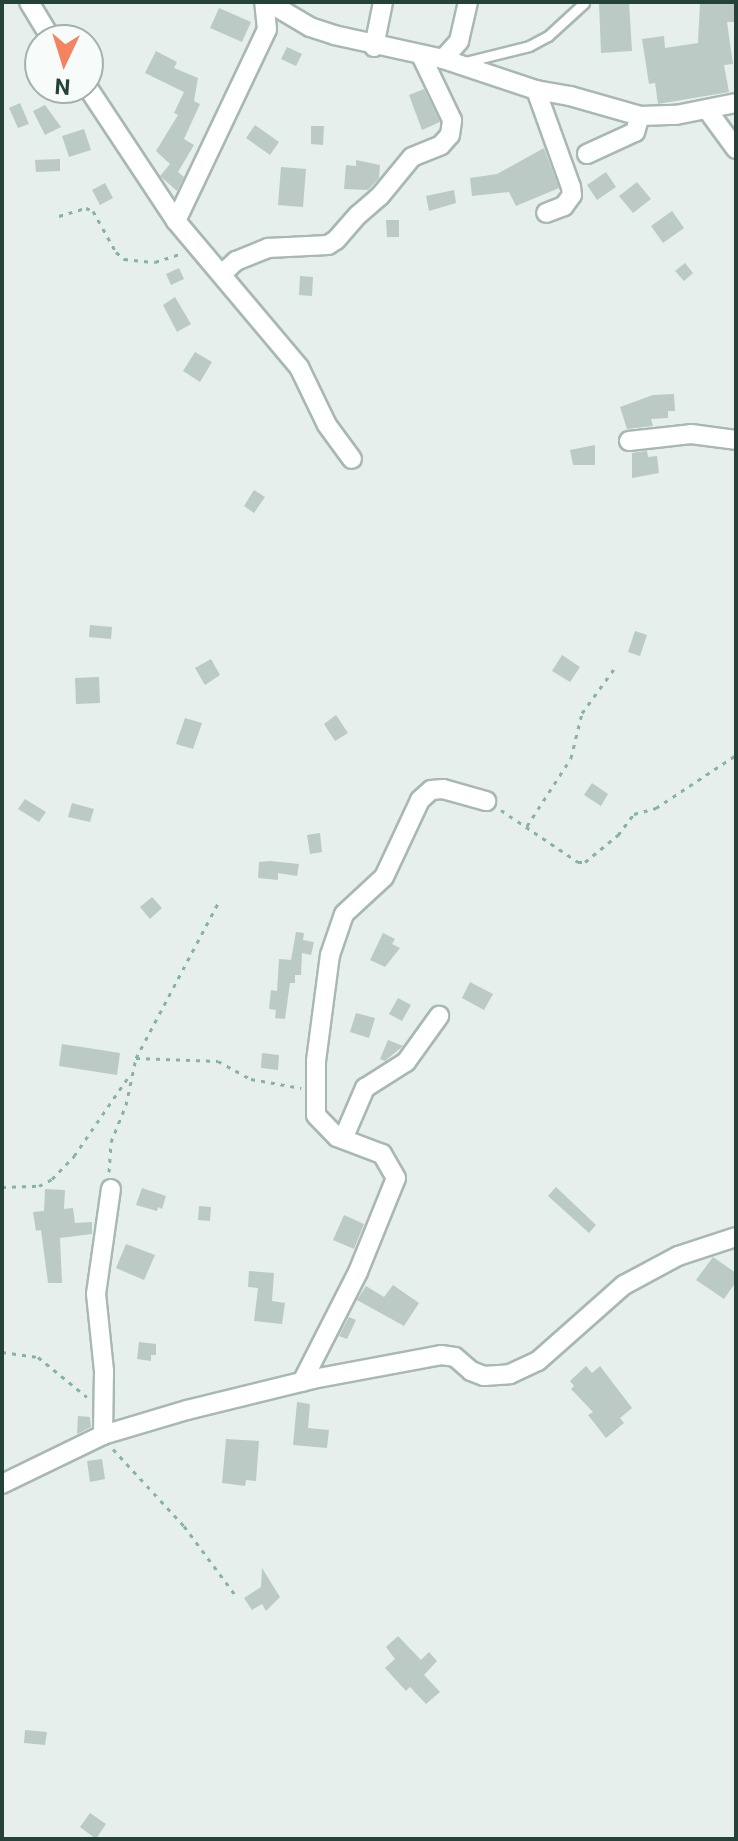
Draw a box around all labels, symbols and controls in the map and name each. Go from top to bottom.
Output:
north arrow [24,24,104,104]
text: N [54,73,71,99]

